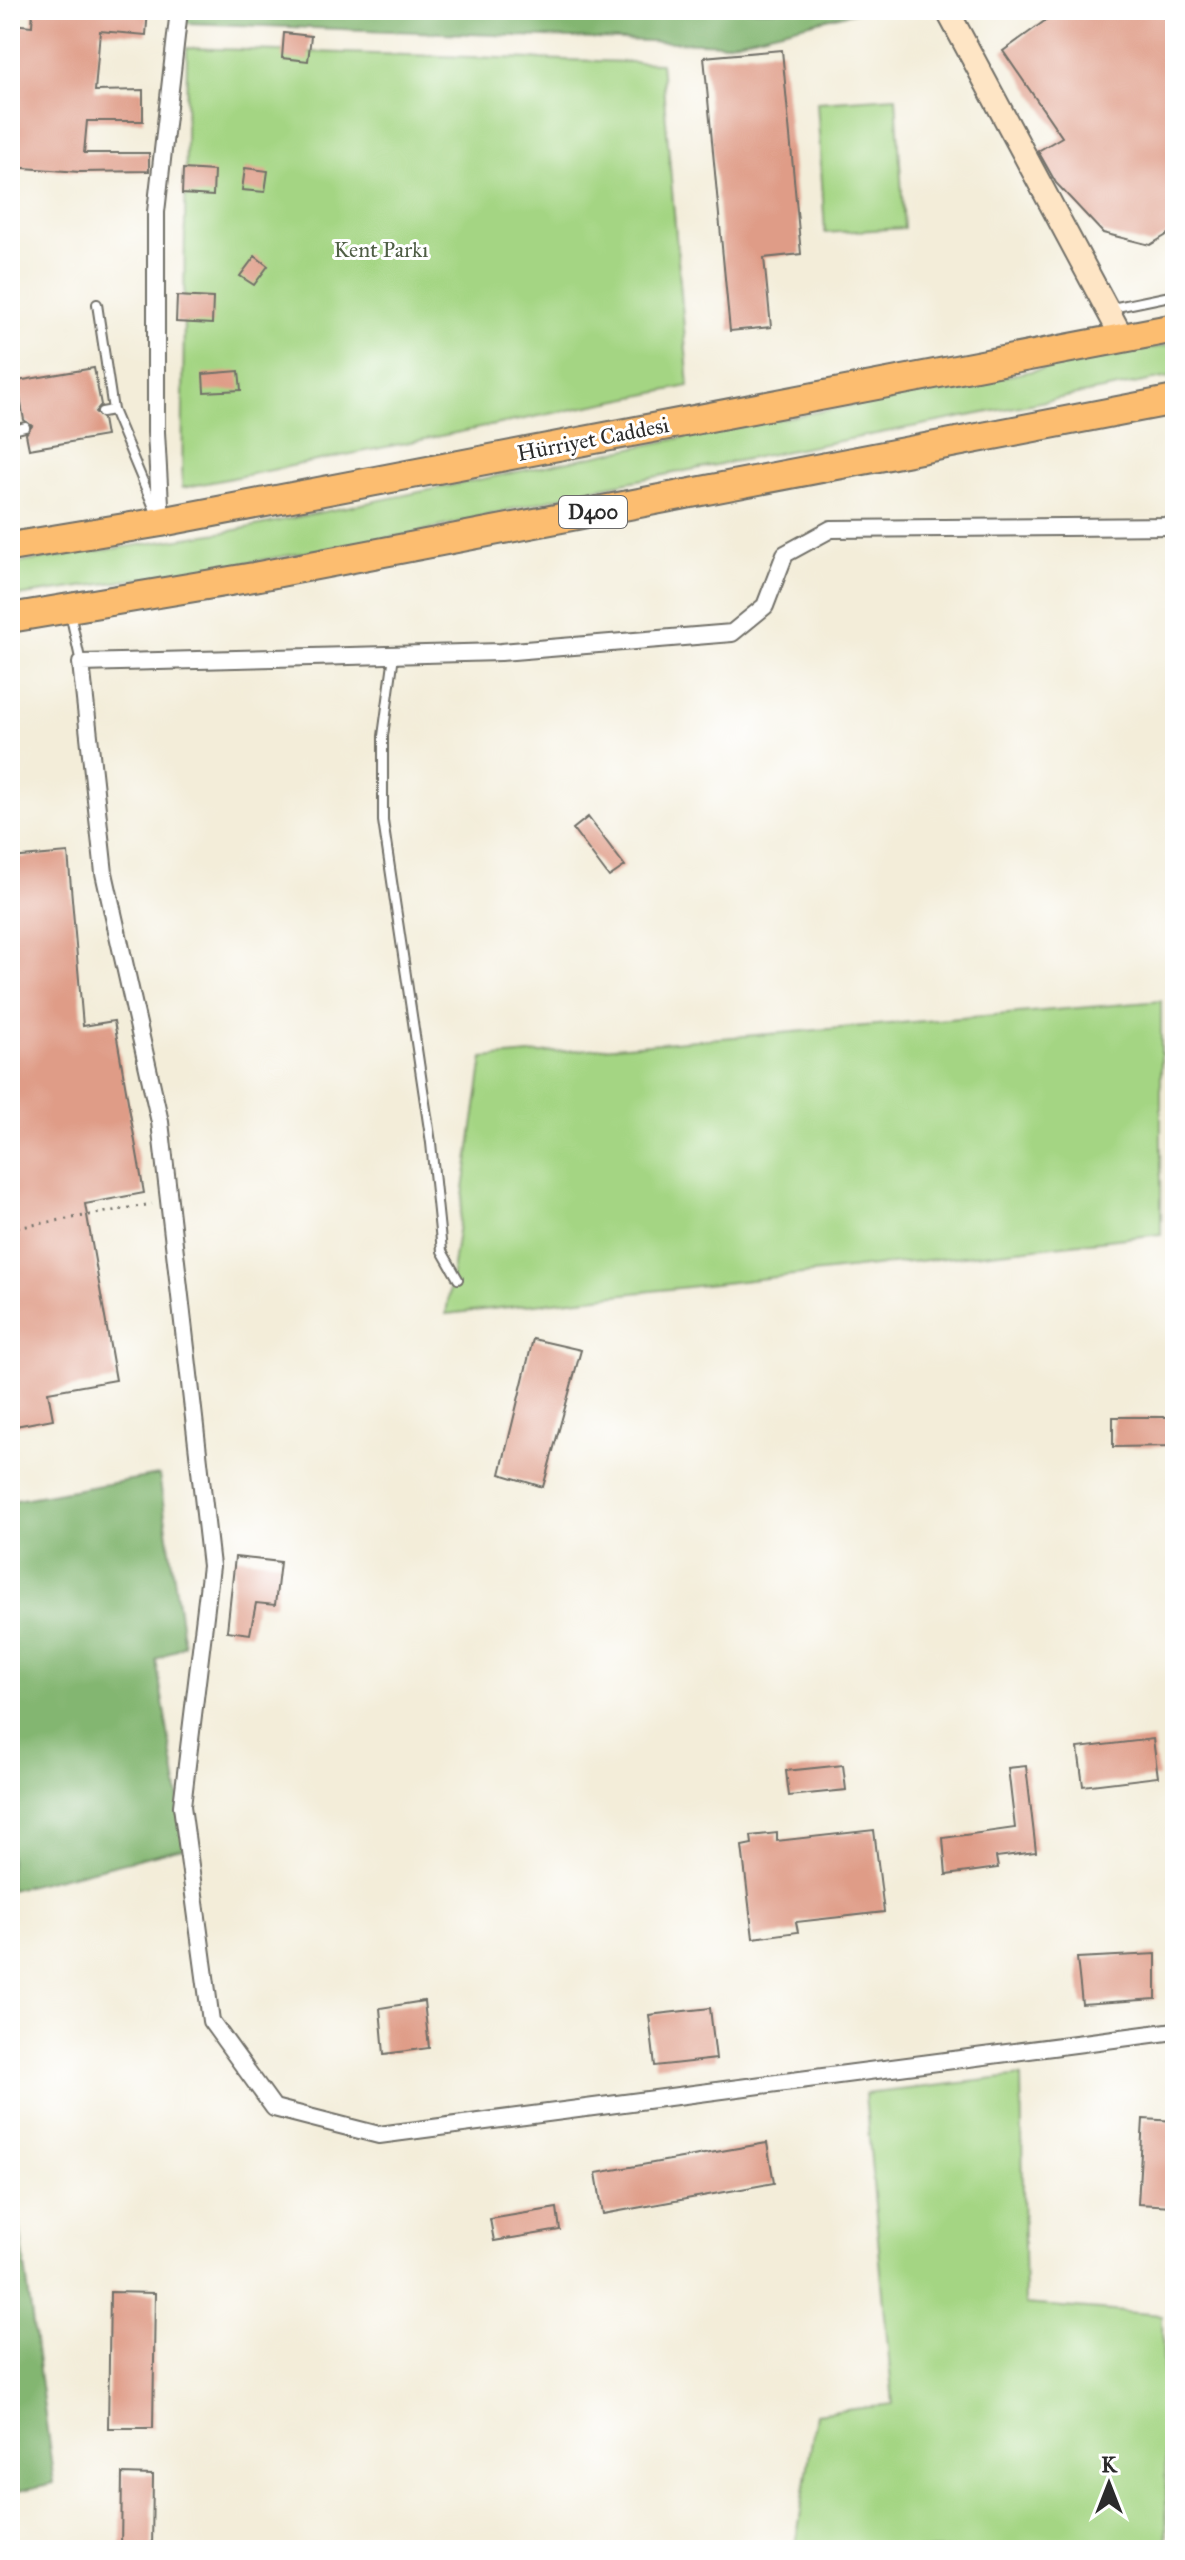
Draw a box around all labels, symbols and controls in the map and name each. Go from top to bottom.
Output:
park label: Kent Parkı [334,236,428,263]
street label: Hürriyet Caddesi [515,411,671,467]
road number: D400 [559,496,627,528]
north arrow [1069,2444,1149,2524]
text: K [1101,2451,1118,2478]

